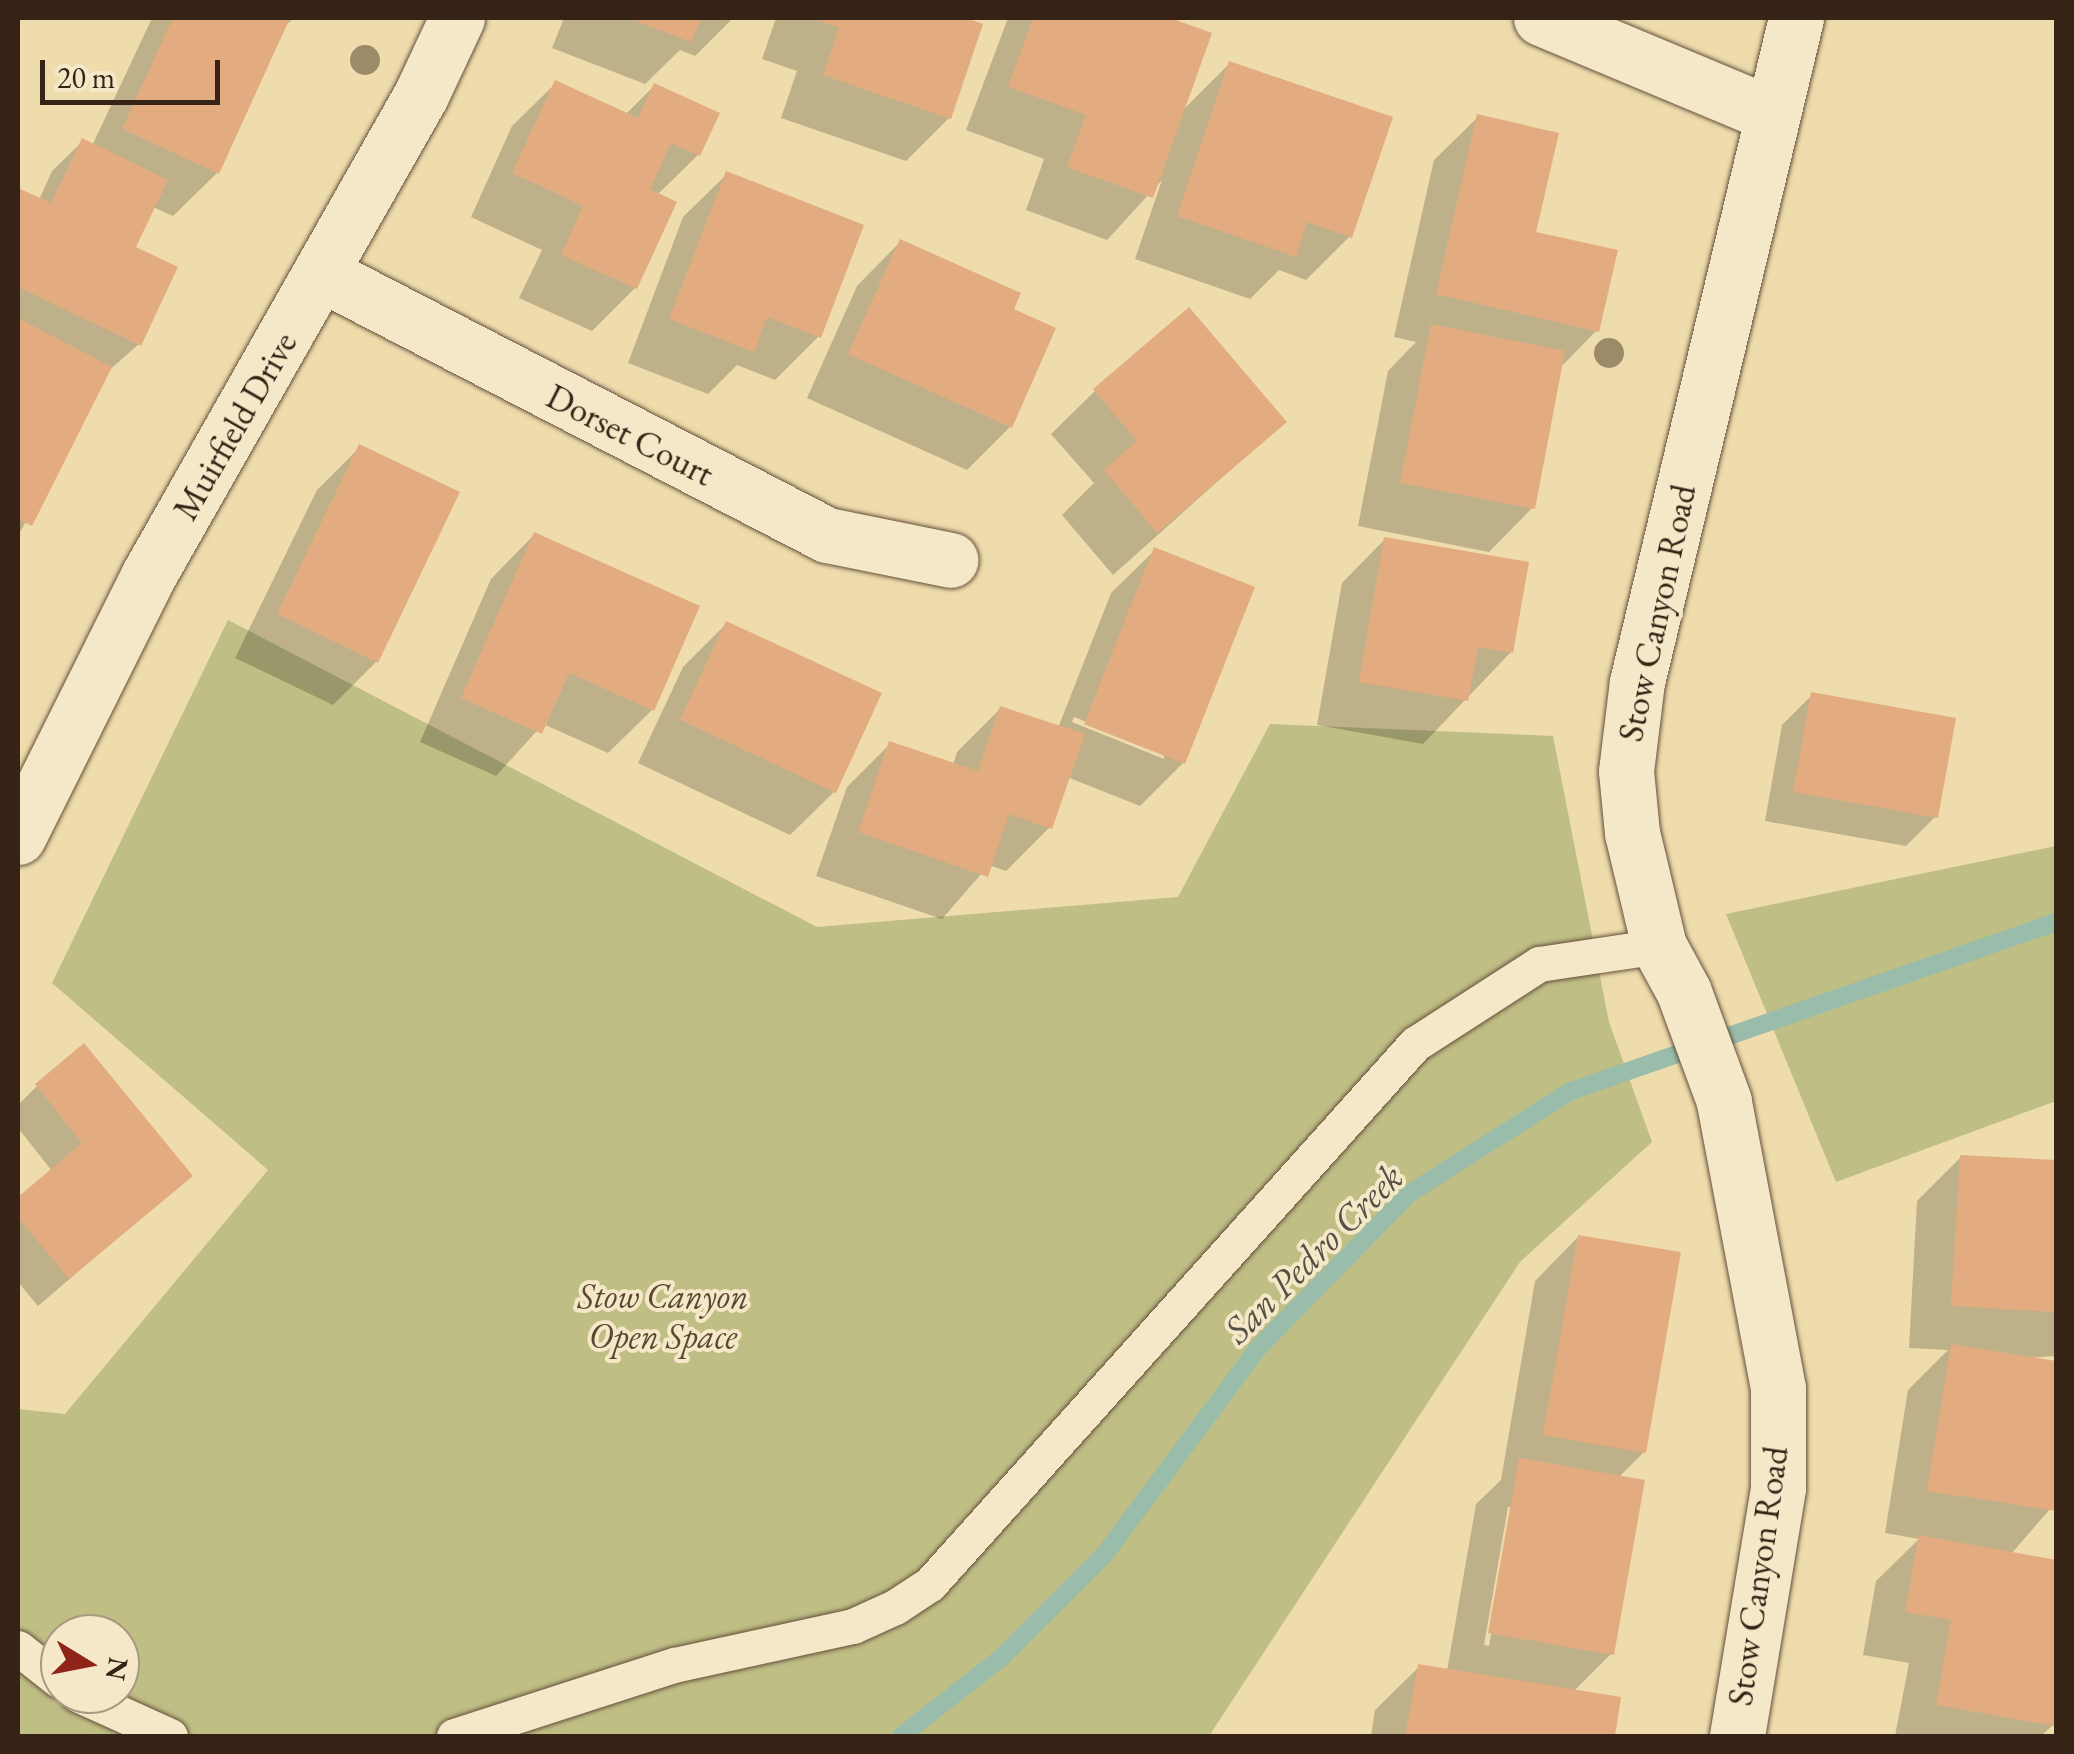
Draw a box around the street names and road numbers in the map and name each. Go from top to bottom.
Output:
street label: Muirfield Drive [164,325,306,527]
street label: Dorset Court [540,375,720,495]
street label: Stow Canyon Road [1609,481,1705,745]
street label: Stow Canyon Road [1719,1444,1797,1708]

